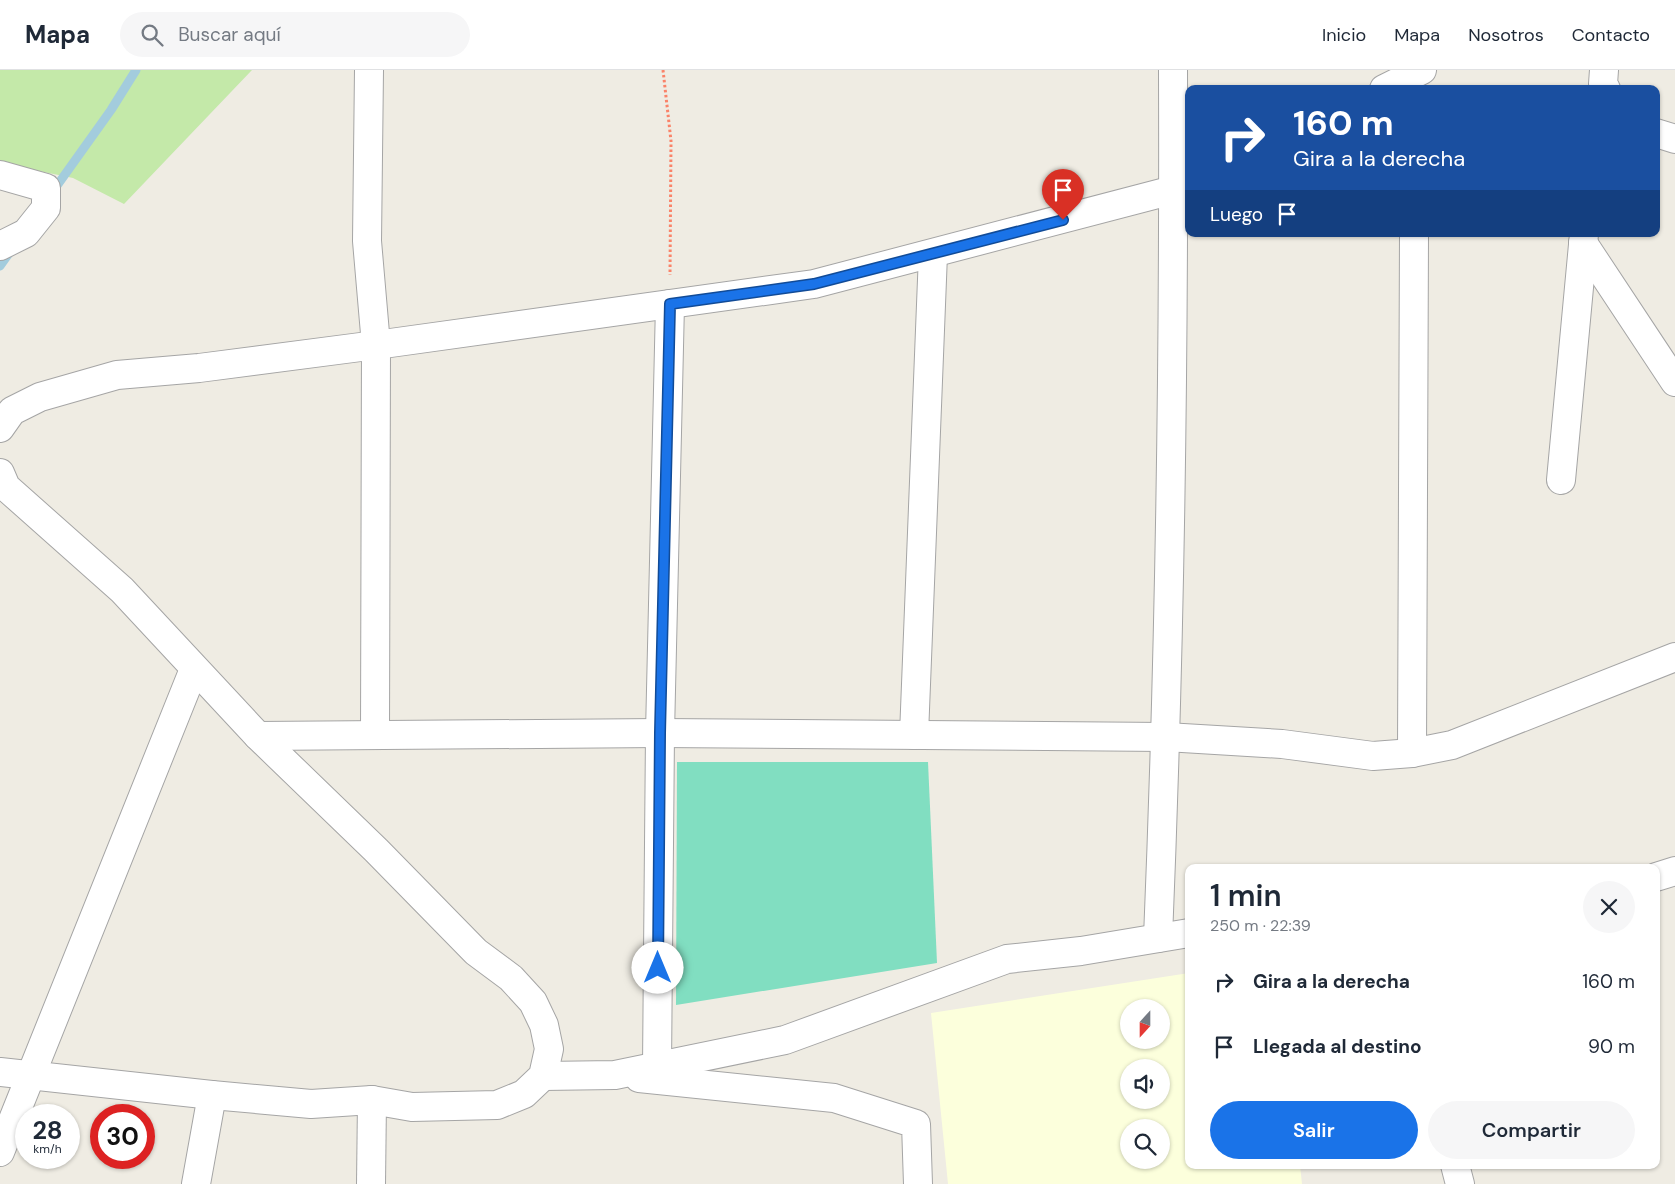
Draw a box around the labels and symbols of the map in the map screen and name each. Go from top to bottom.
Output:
pin [1042,169,1084,220]
position arrow [631,941,683,993]
north arrow [1120,999,1170,1049]
speed limit sign: 30 [90,1104,155,1169]

